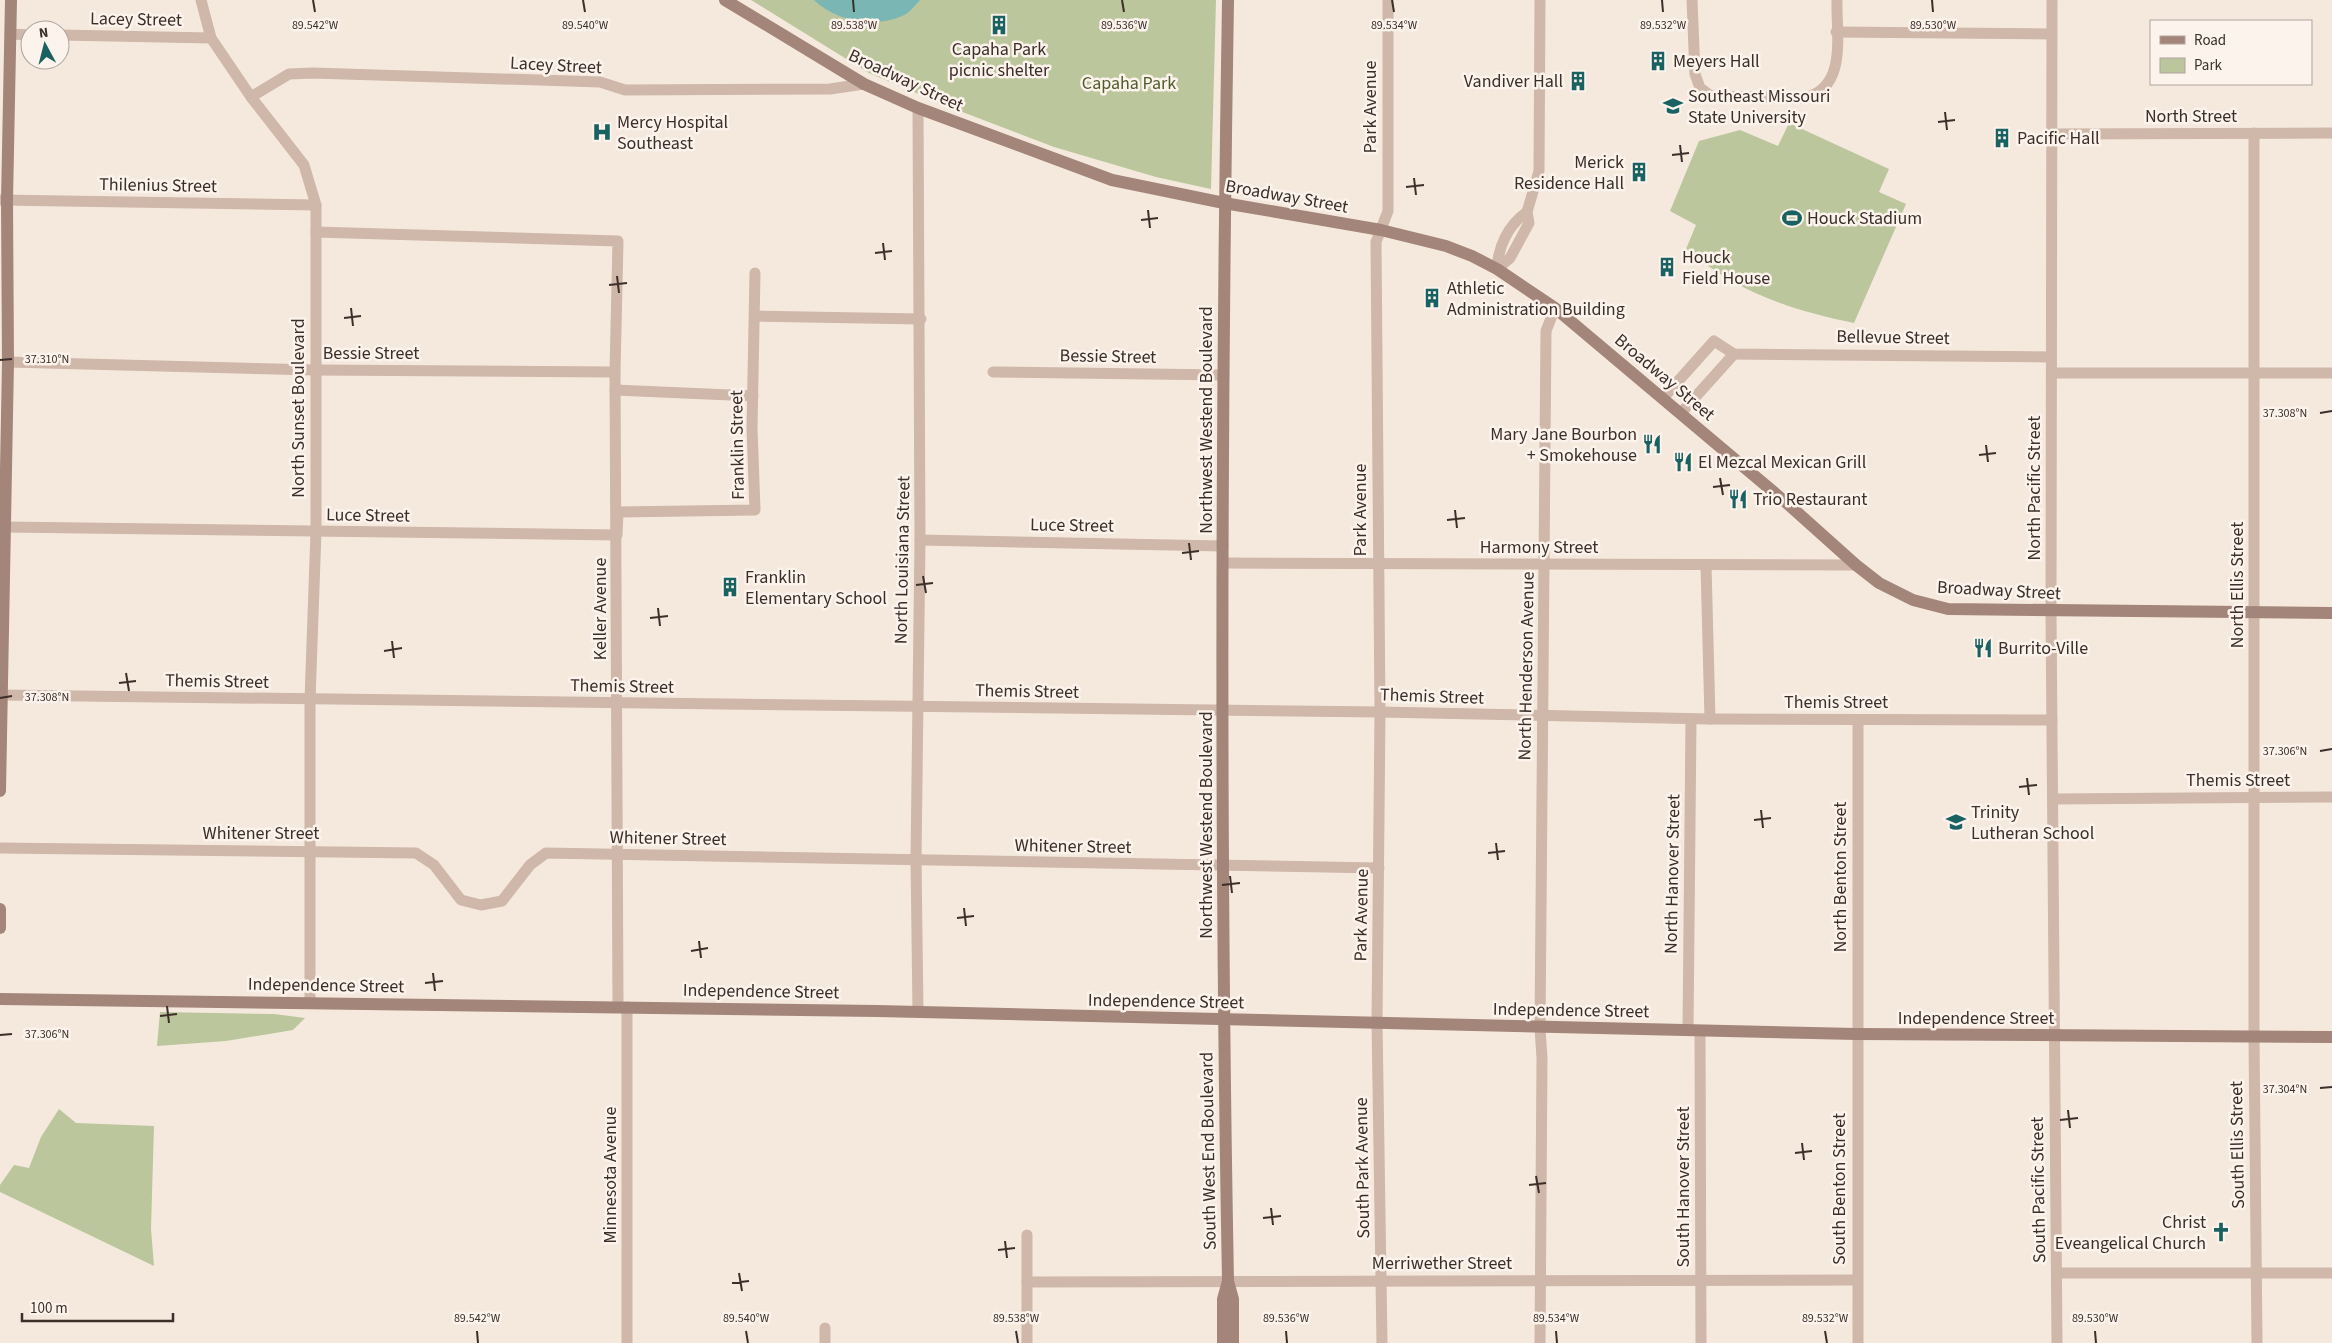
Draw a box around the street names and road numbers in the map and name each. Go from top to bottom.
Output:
street label: Lacey Street [90,6,182,33]
street label: Broadway Street [844,43,967,118]
street label: Lacey Street [509,51,602,80]
street label: Park Avenue [1358,61,1383,153]
street label: North Street [2145,104,2237,129]
street label: Thilenius Street [99,172,217,199]
street label: Broadway Street [1224,173,1350,220]
street label: Northwest Westend Boulevard [1194,306,1219,534]
street label: North Sunset Boulevard [286,318,311,498]
street label: Bellevue Street [1836,324,1950,351]
street label: Broadway Street [1609,328,1720,427]
street label: Bessie Street [323,341,419,366]
street label: Bessie Street [1059,343,1157,370]
street label: Franklin Street [724,390,751,500]
street label: North Pacific Street [2022,416,2047,560]
street label: Park Avenue [1348,464,1373,556]
street label: North Louisiana Street [889,476,916,644]
street label: Luce Street [326,502,410,529]
street label: Luce Street [1030,512,1114,539]
street label: North Ellis Street [2225,522,2250,648]
street label: Harmony Street [1480,535,1598,560]
street label: Keller Avenue [588,558,613,660]
street label: North Henderson Avenue [1512,571,1541,761]
street label: Broadway Street [1936,575,2062,606]
street label: Themis Street [165,668,269,695]
street label: Themis Street [570,673,674,700]
street label: Themis Street [975,678,1079,705]
street label: Themis Street [1380,682,1484,711]
street label: Themis Street [1784,690,1888,715]
street label: Northwest Westend Boulevard [1194,711,1219,939]
street label: Themis Street [2186,768,2290,793]
street label: North Hanover Street [1659,794,1686,954]
street label: North Benton Street [1828,802,1853,952]
street label: Whitener Street [203,821,319,846]
street label: Whitener Street [609,825,727,852]
street label: Whitener Street [1014,833,1132,860]
street label: Park Avenue [1348,868,1375,962]
street label: Independence Street [248,972,404,999]
street label: Independence Street [683,978,839,1005]
street label: Independence Street [1088,988,1244,1015]
street label: Independence Street [1493,997,1649,1024]
street label: Independence Street [1898,1006,2054,1031]
street label: South West End Boulevard [1194,1052,1223,1250]
street label: South Ellis Street [2224,1081,2251,1209]
street label: South Park Avenue [1349,1097,1376,1239]
street label: Minnesota Avenue [598,1106,623,1243]
street label: South Hanover Street [1671,1106,1696,1268]
street label: South Benton Street [1827,1113,1852,1265]
street label: South Pacific Street [2025,1117,2052,1263]
street label: Merriwether Street [1372,1251,1512,1276]

